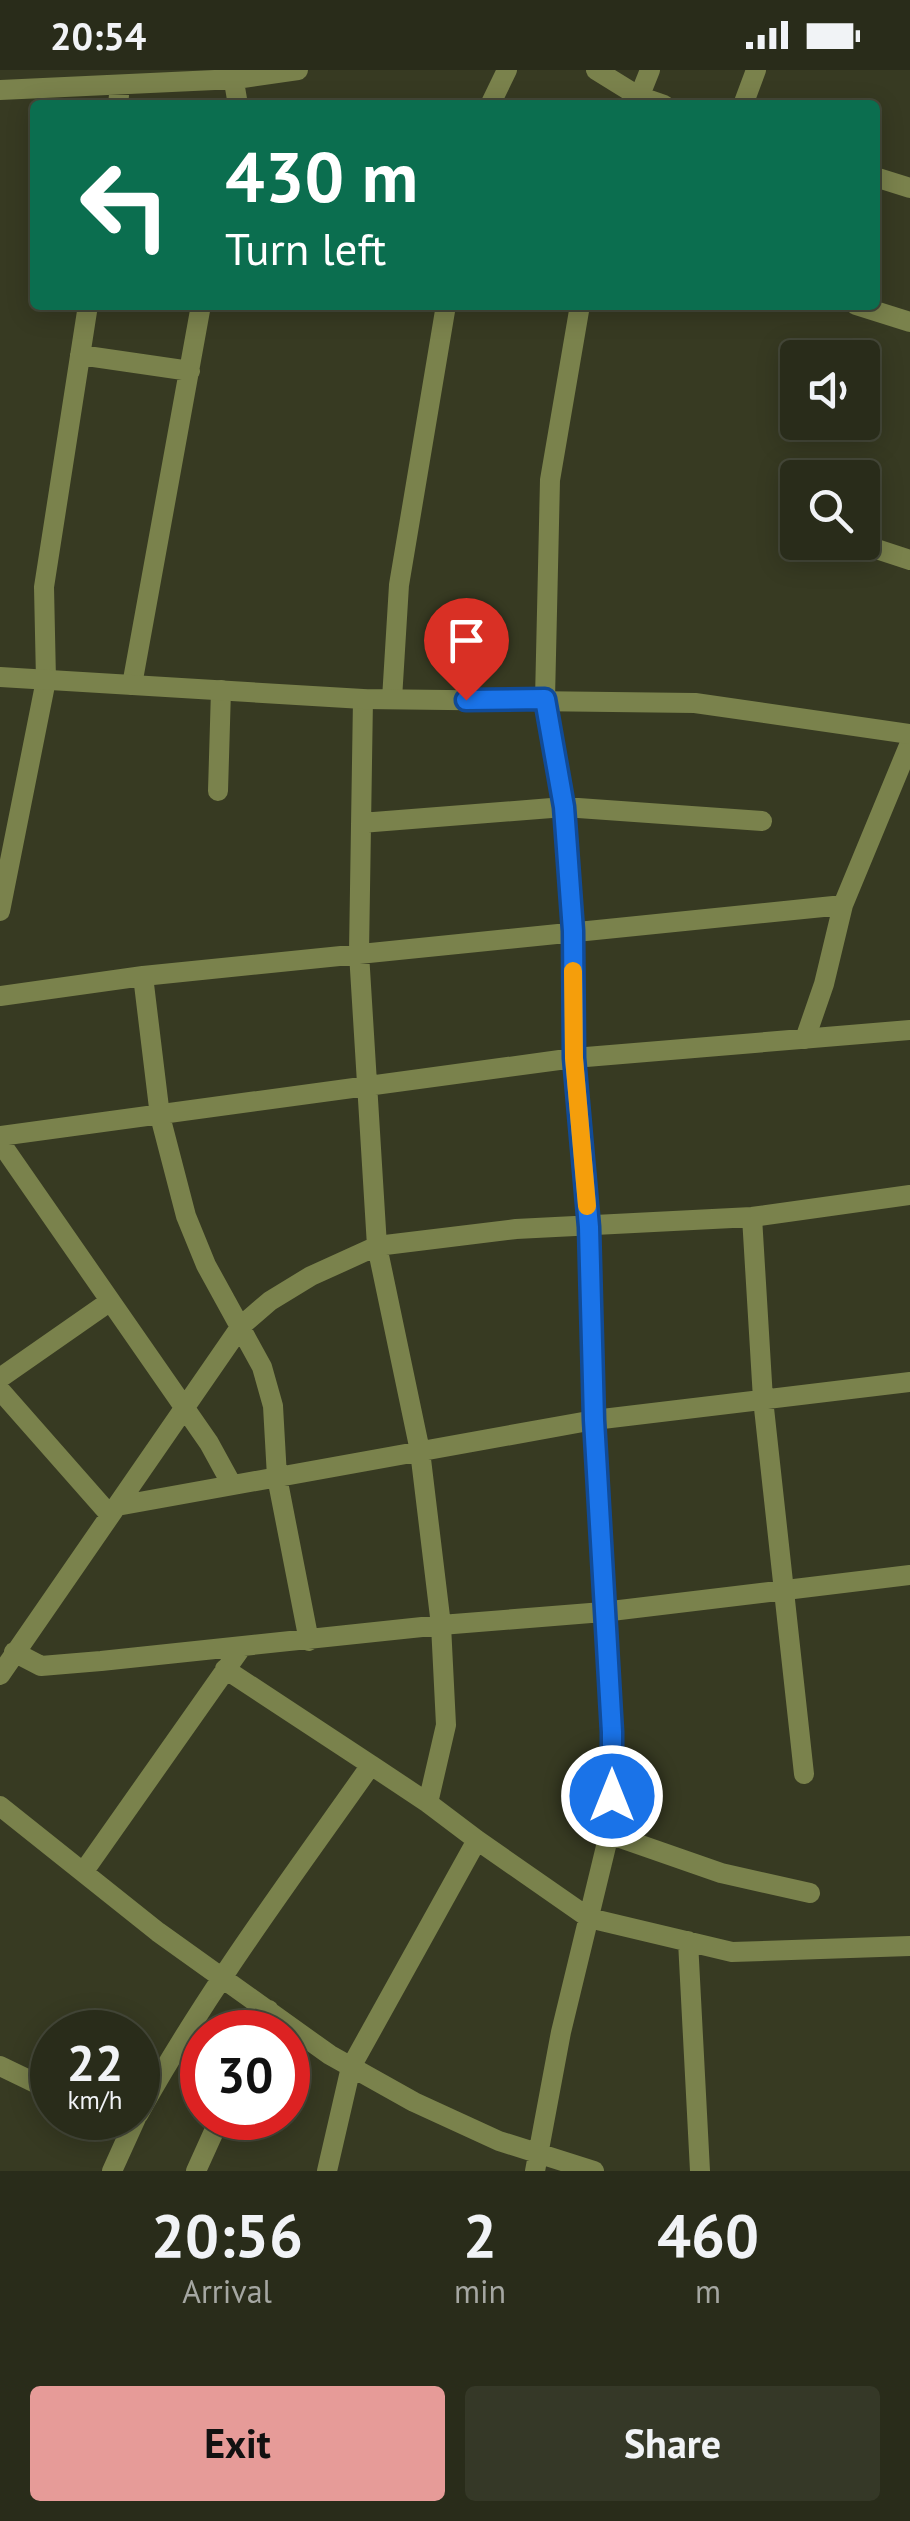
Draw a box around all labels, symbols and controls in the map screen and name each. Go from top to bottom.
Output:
text: 20:54 [50,11,146,60]
text: 430 m [225,131,418,221]
icon: left [60,140,190,270]
text: Turn left [225,219,386,277]
map controls [780,340,880,560]
button: sound [780,340,880,440]
button: search [780,460,880,560]
pin [424,598,509,701]
icon: arrive [439,613,494,668]
position arrow [560,1744,664,1848]
speed limit sign: 30 [180,2010,310,2140]
text: 22 [67,2030,123,2095]
text: km/h [68,2084,122,2116]
text: 20:56 [151,2196,303,2274]
text: 2 [463,2196,497,2274]
text: 460 [657,2196,759,2274]
text: Arrival [182,2270,272,2312]
text: min [454,2270,506,2312]
text: m [695,2270,721,2312]
button: Exit [30,2386,445,2501]
button: Share [465,2386,880,2501]

